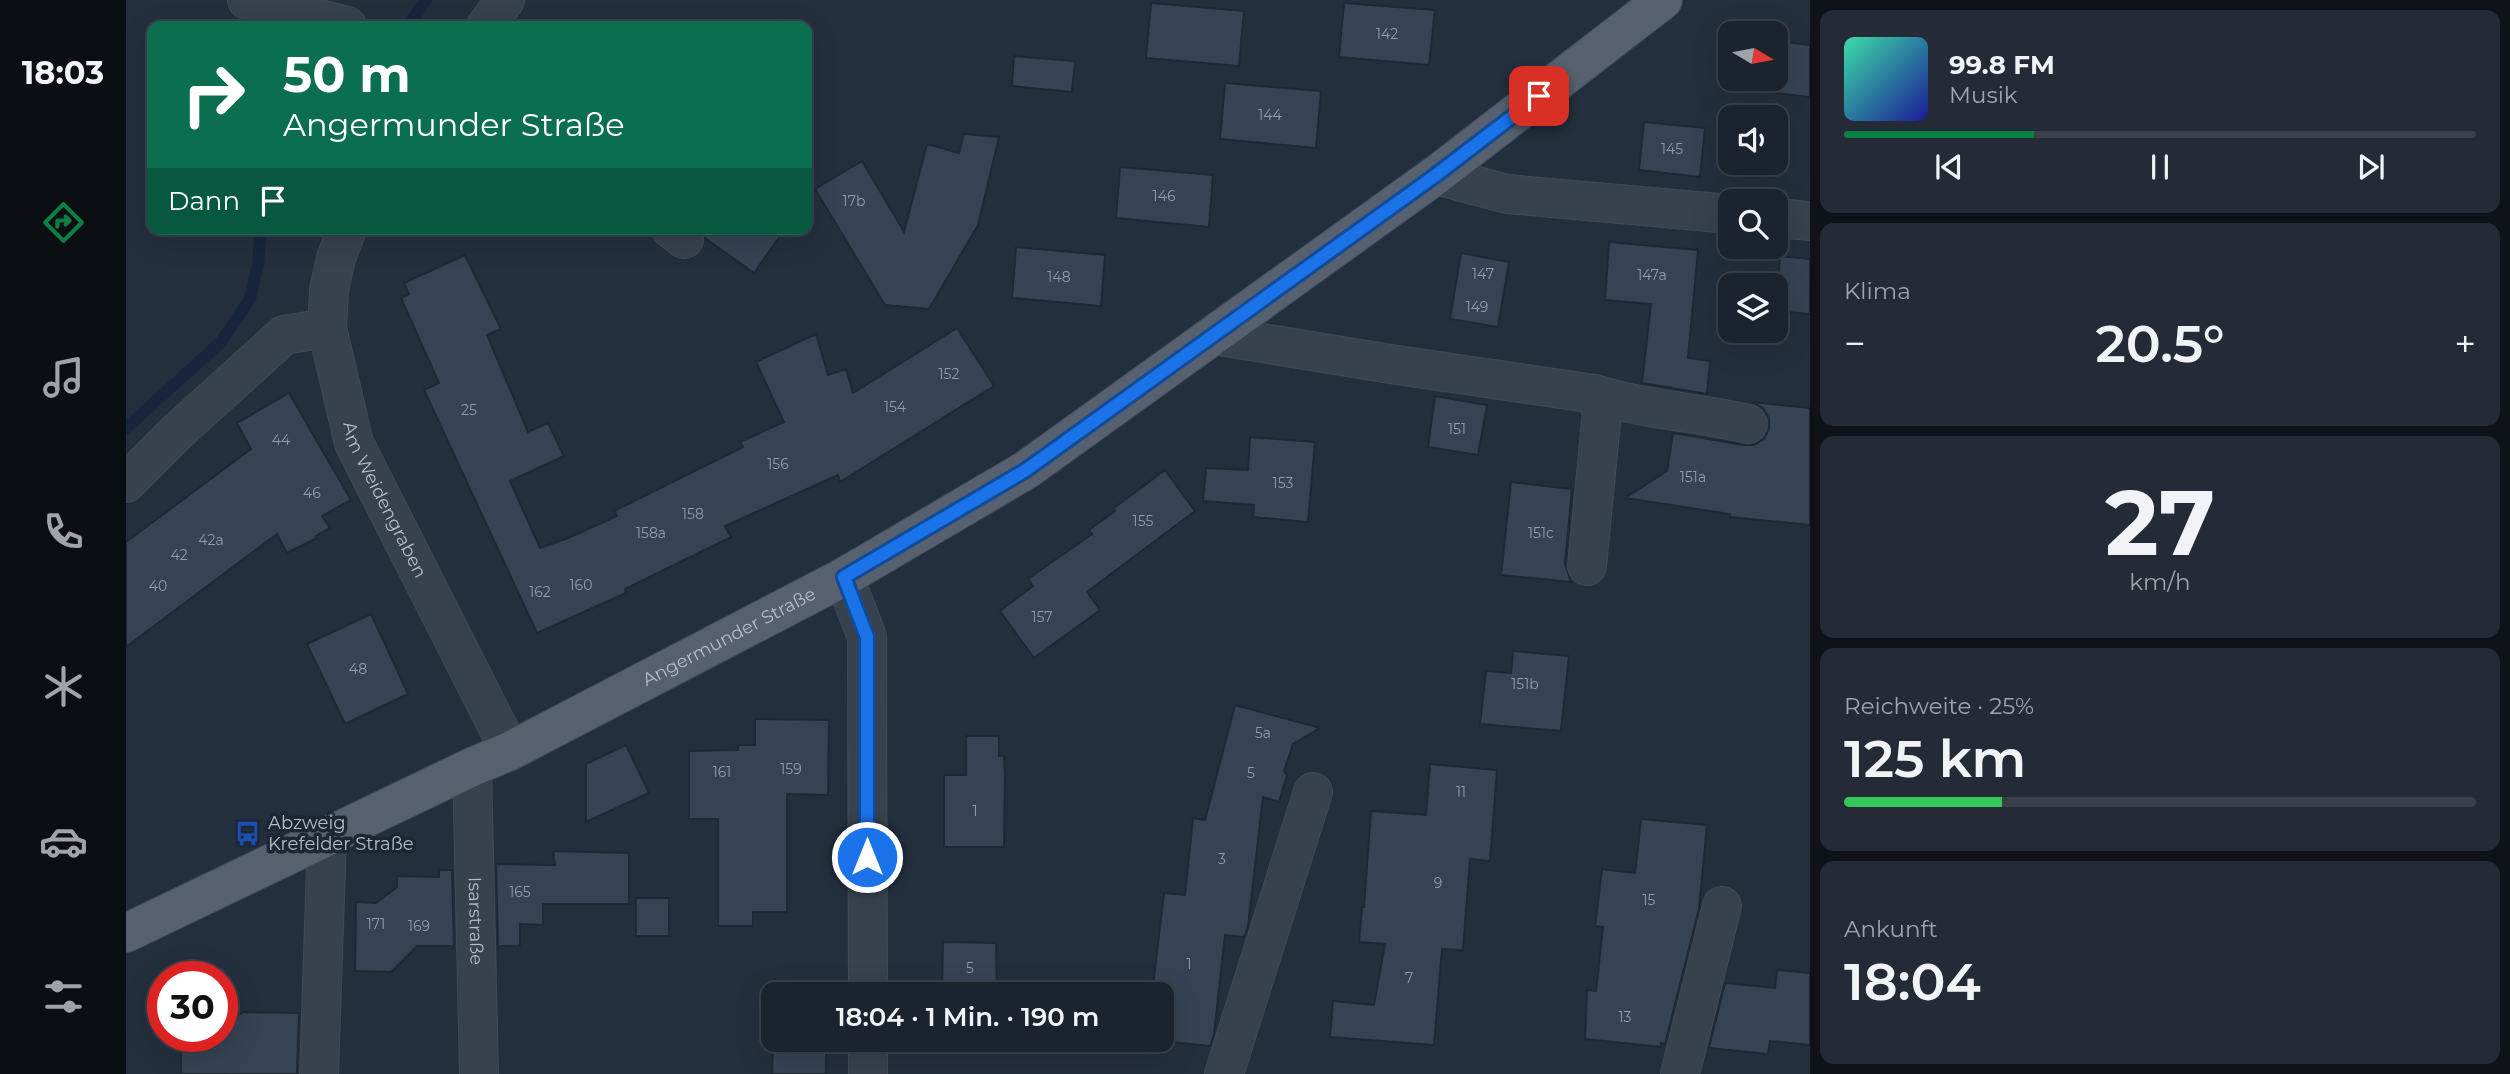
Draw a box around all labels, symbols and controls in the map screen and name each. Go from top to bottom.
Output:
north arrow [1718,21,1788,91]
map controls [1718,21,1788,343]
house number: 142 [1376,25,1398,43]
text: 50 m [283,45,411,104]
icon: right [168,49,259,140]
text: 99.8 FM [1949,49,2055,81]
text: 18:03 [22,53,104,92]
pin [1509,66,1569,126]
icon: arrive [1520,77,1558,115]
text: Musik [1949,81,2018,109]
text: Angermunder Straße [283,105,625,144]
button: sound [1718,105,1788,175]
house number: 144 [1258,106,1283,124]
house number: 145 [1661,140,1683,158]
icon: previous [1930,148,1968,186]
icon: pause [2141,148,2179,186]
icon: next [2352,148,2390,186]
icon: arrive [254,182,292,220]
text: Dann [168,185,240,217]
house number: 146 [1153,187,1176,205]
button: search [1718,189,1788,259]
house number: 17b [843,192,865,210]
icon: directions [39,198,88,247]
house number: 147 [1472,265,1494,283]
house number: 147a [1637,266,1667,284]
house number: 148 [1047,268,1071,286]
button: layers [1718,273,1788,343]
text: Klima [1844,277,1911,305]
house number: 149 [1466,298,1488,316]
text: 20.5° [2096,312,2224,375]
text: − [1844,320,1866,367]
text: + [2454,320,2476,367]
icon: music [39,353,88,402]
house number: 152 [939,365,959,383]
house number: 154 [884,398,907,416]
house number: 25 [461,401,477,419]
street label: Am Weidengraben [338,419,431,582]
house number: 151 [1448,420,1466,438]
house number: 44 [272,431,291,449]
house number: 156 [767,455,789,473]
text: 27 [2105,467,2215,578]
house number: 151a [1680,468,1706,486]
house number: 153 [1273,474,1294,492]
house number: 46 [303,484,321,502]
house number: 158 [682,505,704,523]
icon: phone [39,507,88,556]
house number: 155 [1133,512,1153,530]
house number: 158a [636,524,666,542]
house number: 151c [1528,524,1554,542]
house number: 42a [198,531,224,549]
house number: 42 [170,546,188,564]
text: km/h [2129,568,2191,596]
house number: 160 [570,576,592,594]
house number: 40 [149,577,167,595]
house number: 162 [529,583,551,601]
street label: Angermunder Straße [639,583,820,691]
house number: 157 [1031,608,1053,626]
house number: 48 [349,660,367,678]
icon: climate [39,662,88,711]
house number: 151b [1511,675,1539,693]
text: Reichweite · 25% [1844,692,2034,720]
house number: 5a [1255,724,1271,742]
text: 125 km [1844,727,2026,790]
house number: 159 [780,760,802,778]
house number: 161 [713,763,731,781]
house number: 5 [1247,764,1255,782]
house number: 11 [1456,783,1466,801]
house number: 1 [972,802,978,820]
place label: Abzweig Krefelder Straße [268,812,414,855]
icon: car [39,817,88,866]
bus stop icon: Abzweig Krefelder Straße [234,819,262,847]
position arrow [830,820,904,894]
house number: 3 [1218,850,1226,868]
house number: 9 [1434,874,1442,892]
street label: Isarstraße [464,877,488,965]
house number: 165 [509,883,531,901]
house number: 15 [1643,891,1656,909]
house number: 171 [367,915,385,933]
text: Ankunft [1844,915,1938,943]
house number: 169 [408,917,430,935]
text: 18:04 [1844,950,1981,1013]
house number: 1 [1186,955,1192,973]
house number: 5 [966,959,974,977]
speed limit sign: 30 [147,961,238,1052]
house number: 7 [1405,969,1413,987]
icon: filters [39,972,88,1021]
text: 18:04 · 1 Min. · 190 m [836,1001,1099,1033]
house number: 13 [1619,1008,1632,1026]

